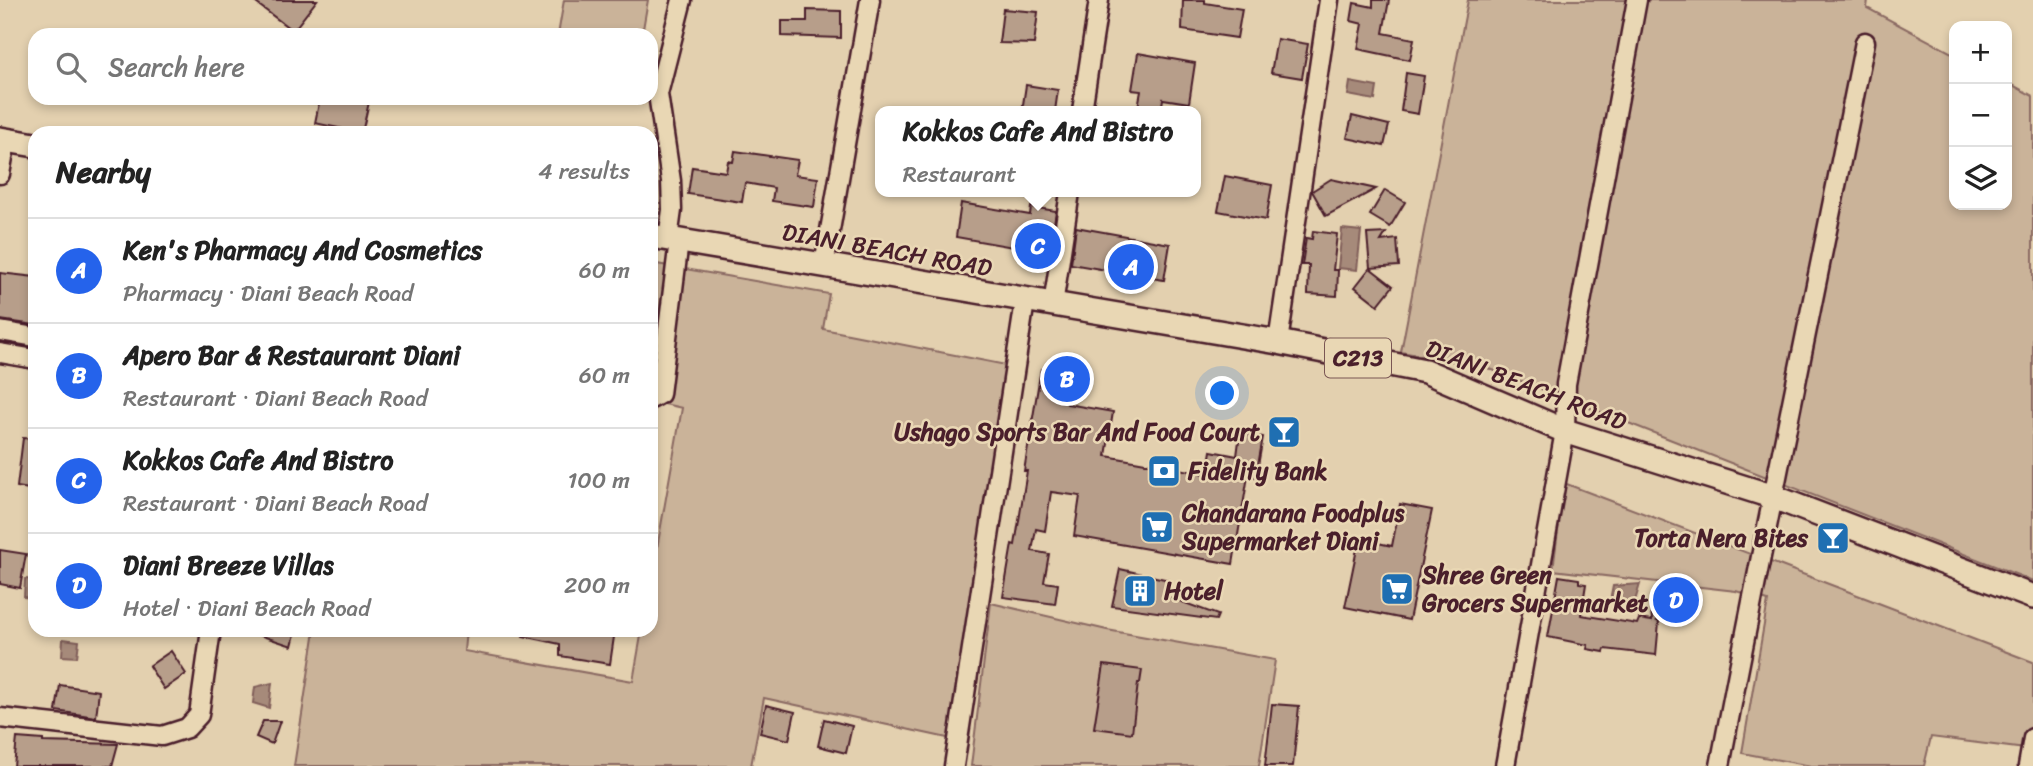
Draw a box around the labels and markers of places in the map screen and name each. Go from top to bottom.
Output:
pin: C [1015,220,1061,272]
pin: A [1108,241,1154,293]
pin: B [1044,353,1090,405]
place label: Ushago Sports Bar And Food Court [894,411,1261,453]
bar icon: Ushago Sports Bar And Food Court [1265,413,1303,451]
place label: Fidelity Bank [1187,450,1328,492]
bank icon: Fidelity Bank [1145,452,1183,490]
place label: Chandarana Foodplus Supermarket Diani [1181,492,1406,562]
supermarket icon: Chandarana Foodplus Supermarket Diani [1138,508,1176,546]
place label: Torta Nera Bites [1634,517,1809,559]
bar icon: Torta Nera Bites [1814,519,1852,557]
place label: Shree Green Grocers Supermarket [1421,554,1649,624]
place label: Hotel [1164,570,1224,612]
supermarket icon: Shree Green Grocers Supermarket [1378,570,1416,608]
building icon: Hotel [1121,572,1159,610]
pin: D [1653,574,1699,626]

